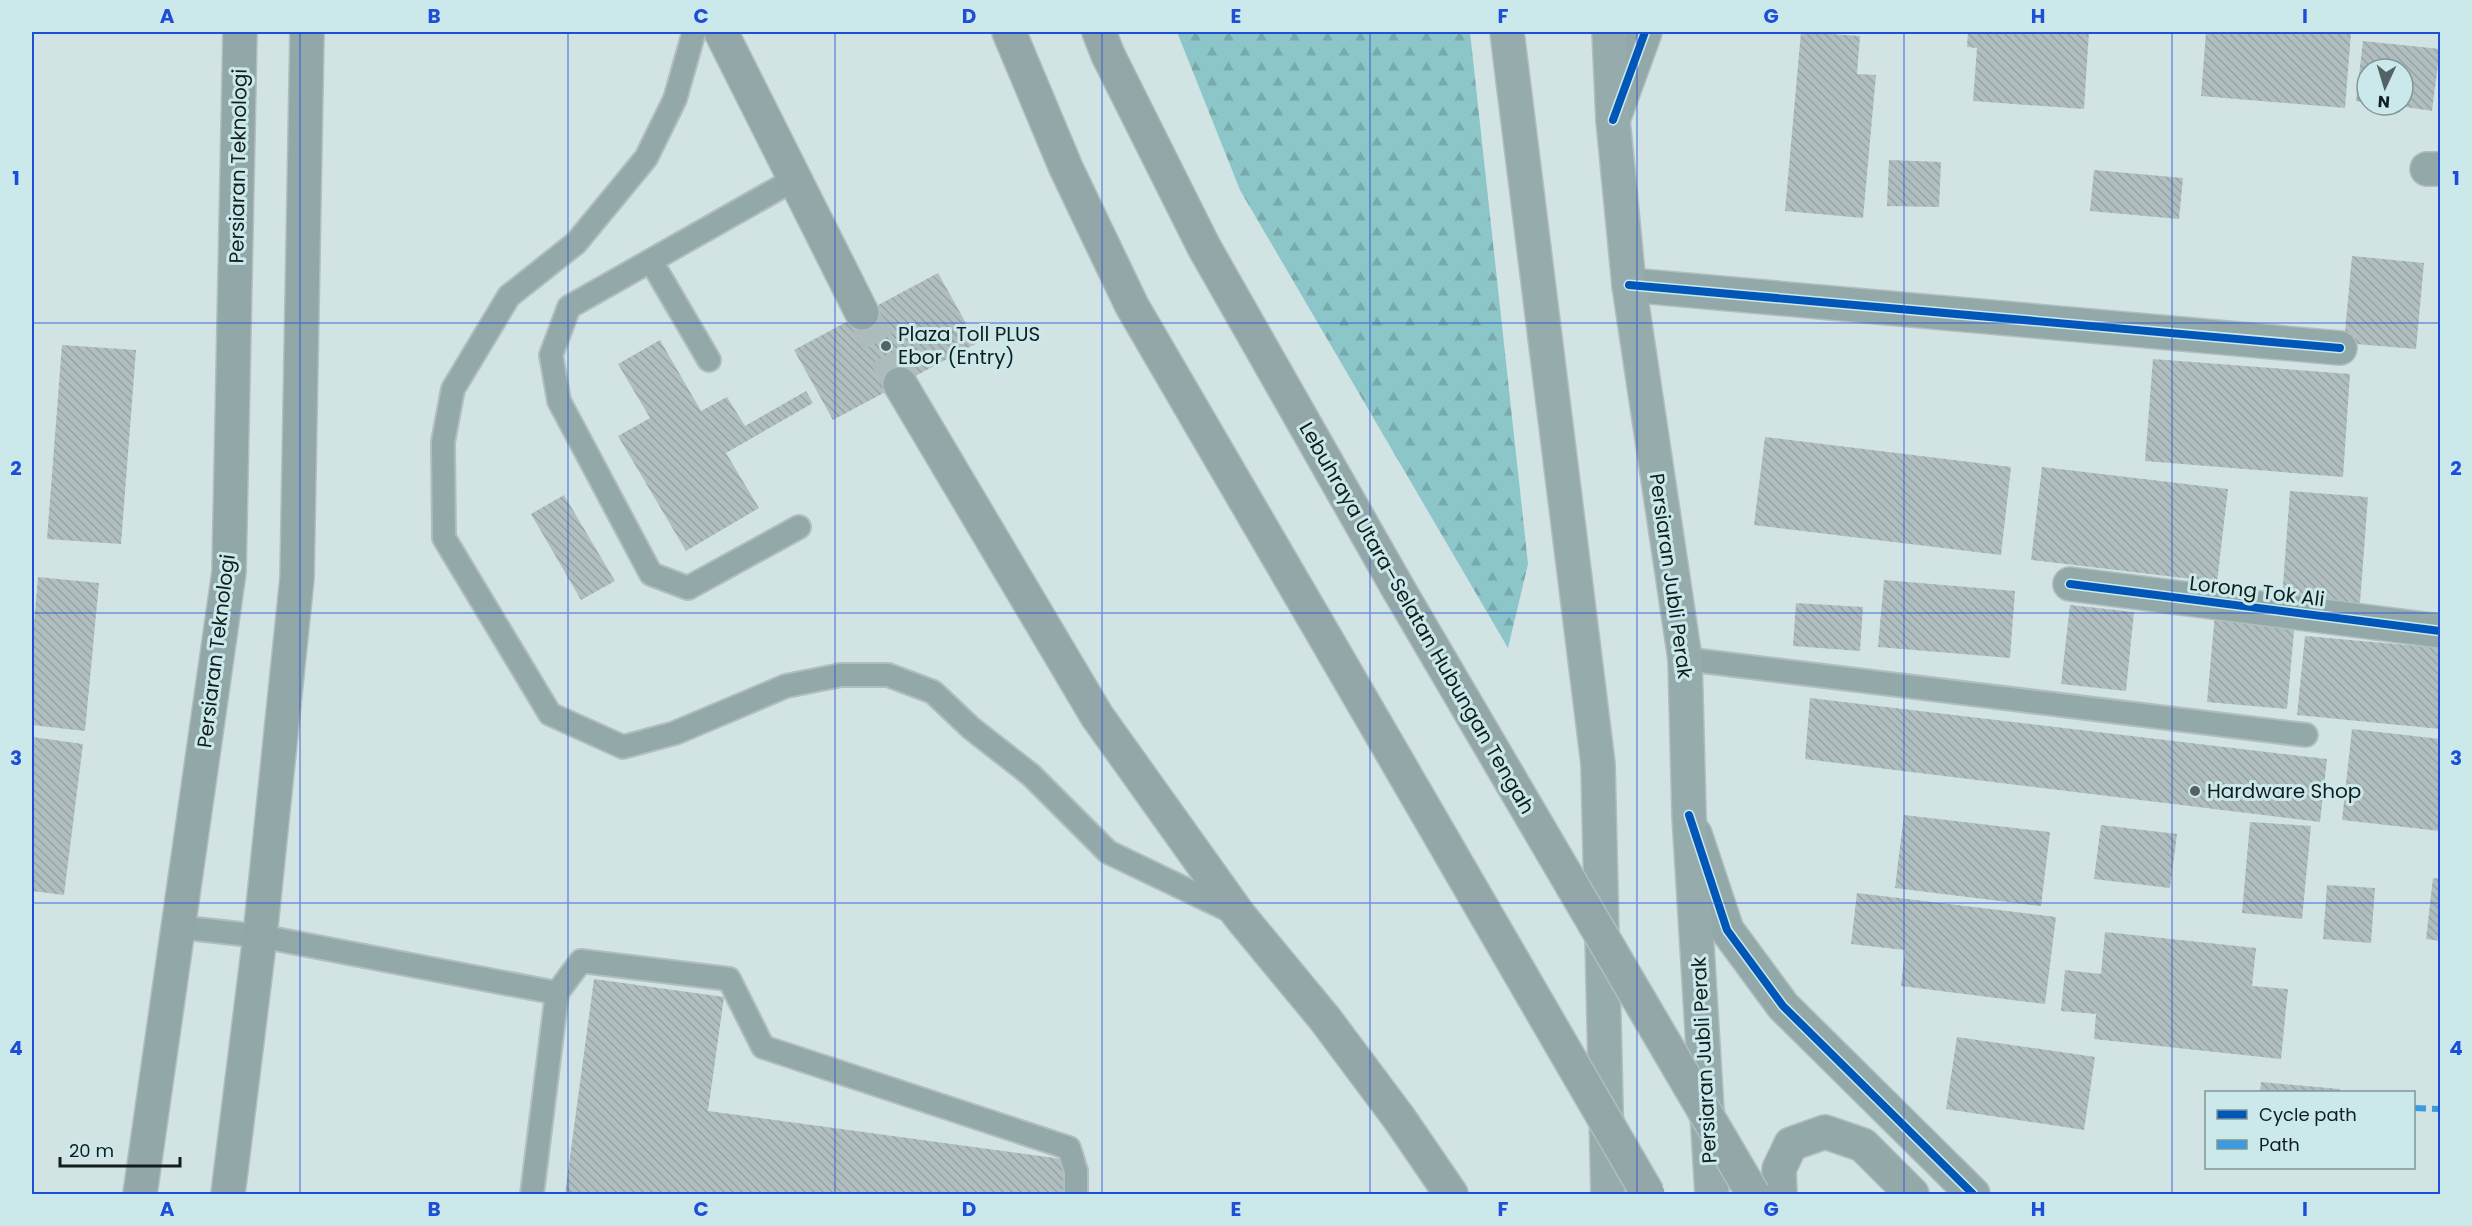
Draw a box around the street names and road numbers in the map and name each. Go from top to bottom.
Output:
street label: Persiaran Teknologi [222,68,254,264]
street label: Lebuhraya Utara–Selatan Hubungan Tengah [1293,417,1541,819]
street label: Persiaran Jubli Perak [1643,472,1699,681]
street label: Persiaran Teknologi [190,553,242,749]
street label: Lorong Tok Ali [2188,569,2326,613]
street label: Persiaran Jubli Perak [1685,955,1723,1164]

